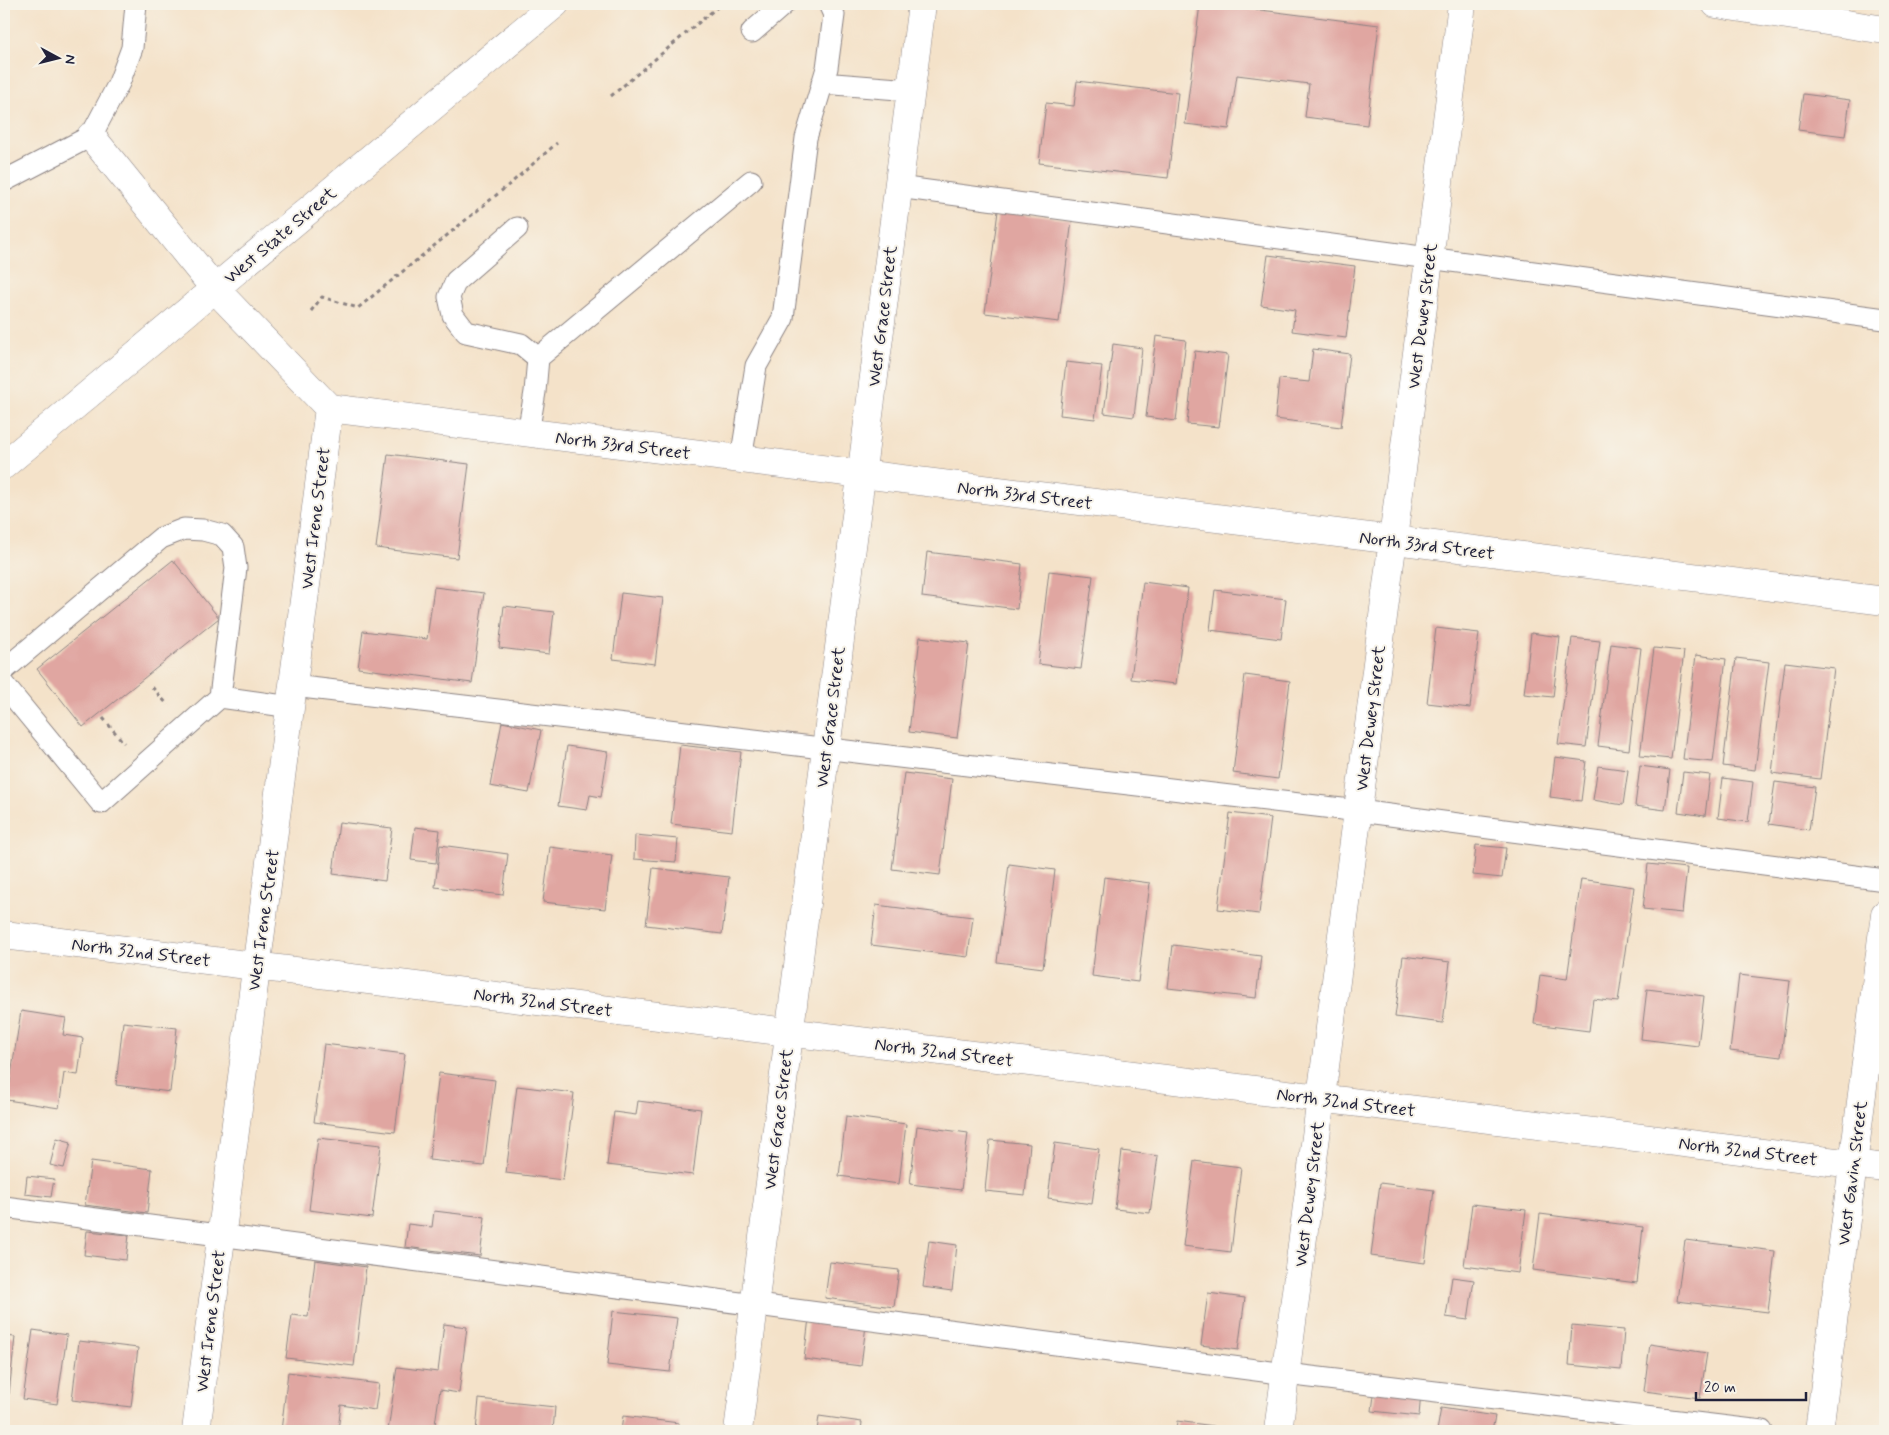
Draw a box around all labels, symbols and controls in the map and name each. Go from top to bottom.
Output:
north arrow [32,32,82,82]
text: N [60,54,79,65]
street label: West State Street [219,181,342,290]
street label: West Dewey Street [1402,241,1444,390]
street label: West Grace Street [862,244,904,388]
street label: North 33rd Street [554,426,692,466]
street label: West Irene Street [295,446,337,590]
street label: North 33rd Street [956,476,1094,516]
street label: North 33rd Street [1358,526,1496,566]
street label: West Dewey Street [1350,643,1392,792]
street label: West Grace Street [810,645,852,789]
street label: West Irene Street [242,848,286,993]
street label: North 32nd Street [70,933,212,973]
street label: North 32nd Street [472,983,614,1023]
street label: North 32nd Street [873,1033,1015,1073]
street label: West Grace Street [758,1047,800,1191]
street label: North 32nd Street [1275,1083,1417,1123]
street label: West Gavin Street [1832,1099,1874,1247]
street label: West Dewey Street [1289,1119,1331,1268]
street label: North 32nd Street [1677,1132,1819,1172]
street label: West Irene Street [190,1249,232,1393]
scale bar [1696,1370,1806,1402]
text: 20 m [1704,1378,1736,1398]

